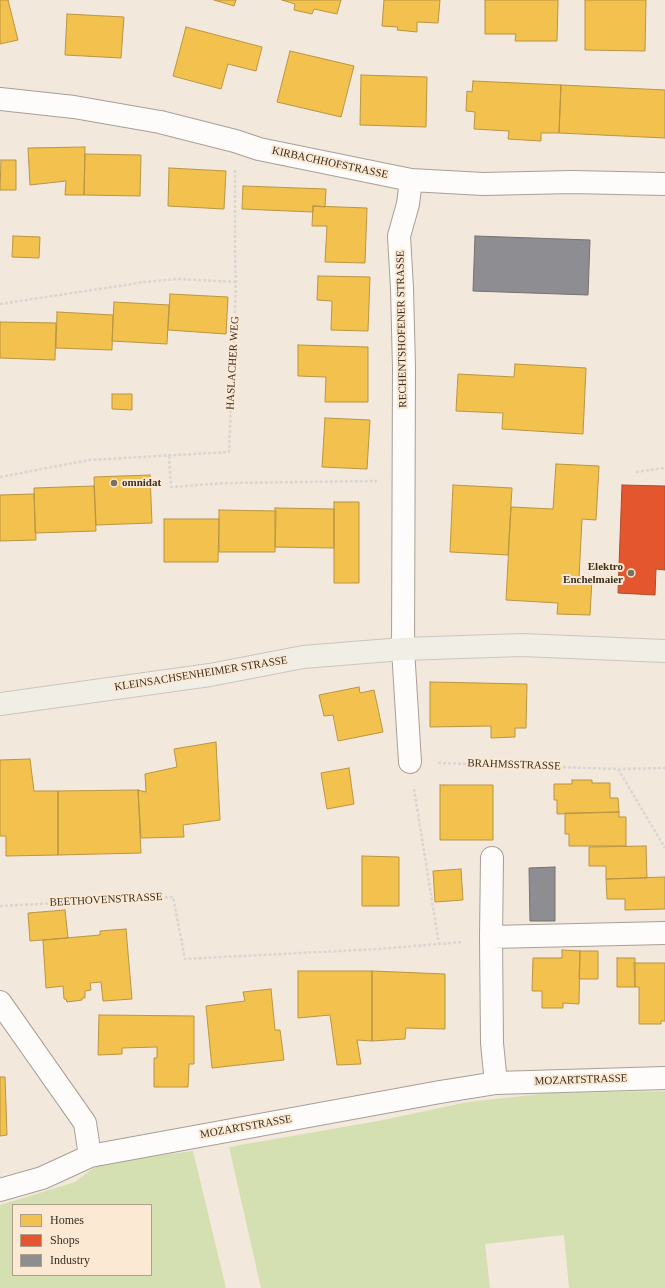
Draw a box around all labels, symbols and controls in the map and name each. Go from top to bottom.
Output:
street label: KIRBACHHOFSTRASSE [271,144,389,182]
street label: RECHENTSHOFENER STRASSE [394,250,410,408]
street label: HASLACHER WEG [224,316,242,410]
place label: omnidat [122,476,161,490]
marker: omnidat [109,478,119,488]
place label: Elektro Enchelmaier [563,560,623,586]
marker: Elektro Enchelmaier [626,568,636,578]
street label: KLEINSACHSENHEIMER STRASSE [113,654,289,694]
street label: BRAHMSSTRASSE [467,757,561,773]
street label: BEETHOVENSTRASSE [49,890,163,910]
street label: MOZARTSTRASSE [534,1072,628,1088]
street label: MOZARTSTRASSE [199,1112,293,1142]
legend [12,1204,152,1276]
text: Homes [50,1213,84,1227]
text: Shops [50,1233,79,1247]
text: Industry [50,1253,90,1267]

